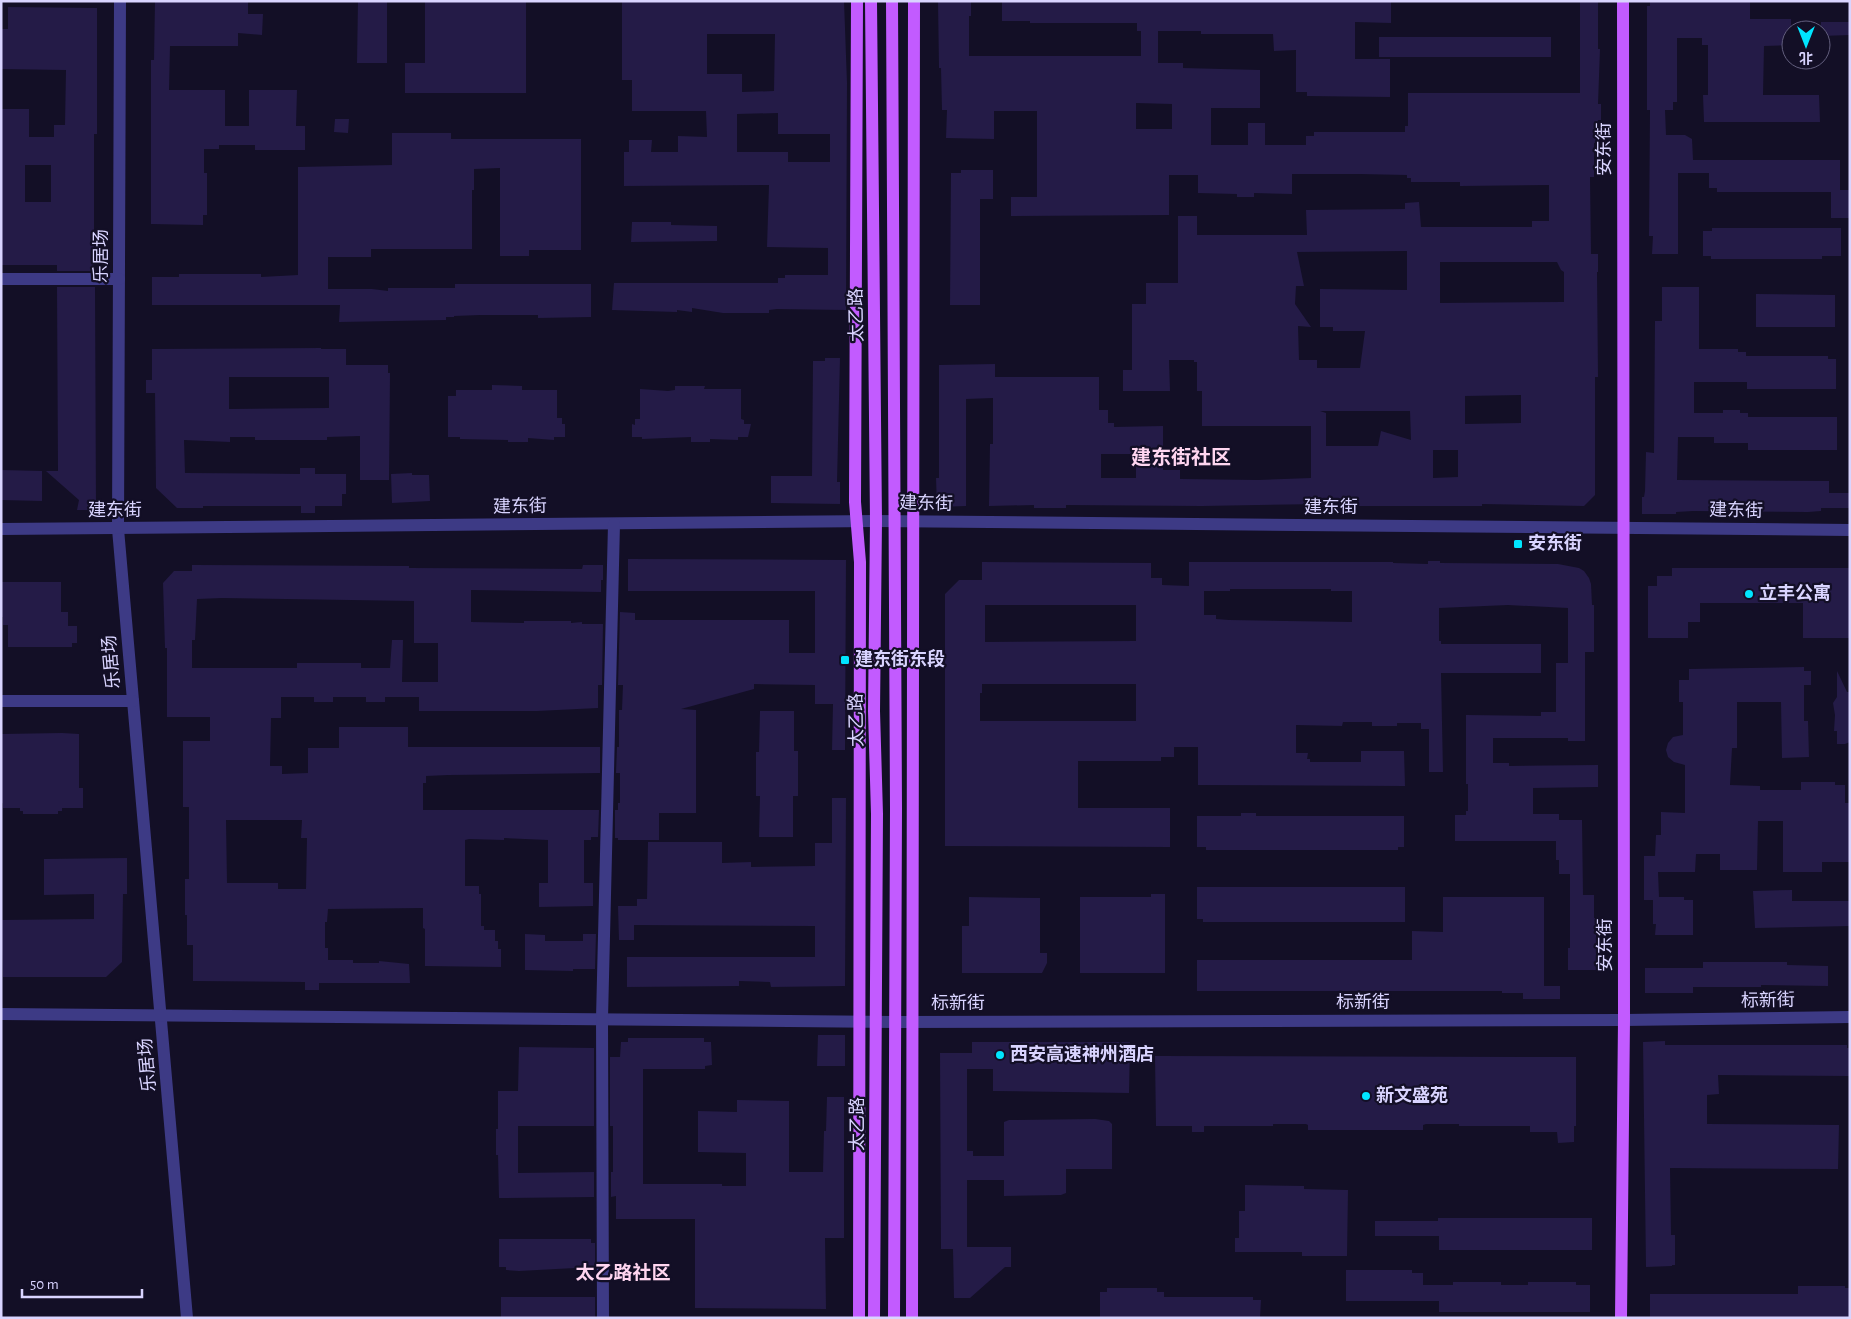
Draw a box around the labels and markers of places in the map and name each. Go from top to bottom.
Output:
place label: 安东街 [1528,533,1582,553]
marker: 安东街 [1512,538,1524,550]
place label: 立丰公寓 [1759,583,1831,603]
marker: 立丰公寓 [1743,588,1755,600]
place label: 建东街东段 [855,649,945,669]
marker: 建东街东段 [839,654,851,666]
place label: 西安高速神州酒店 [1010,1044,1154,1064]
marker: 西安高速神州酒店 [994,1049,1006,1061]
place label: 新文盛苑 [1376,1085,1448,1105]
marker: 新文盛苑 [1360,1090,1372,1102]

